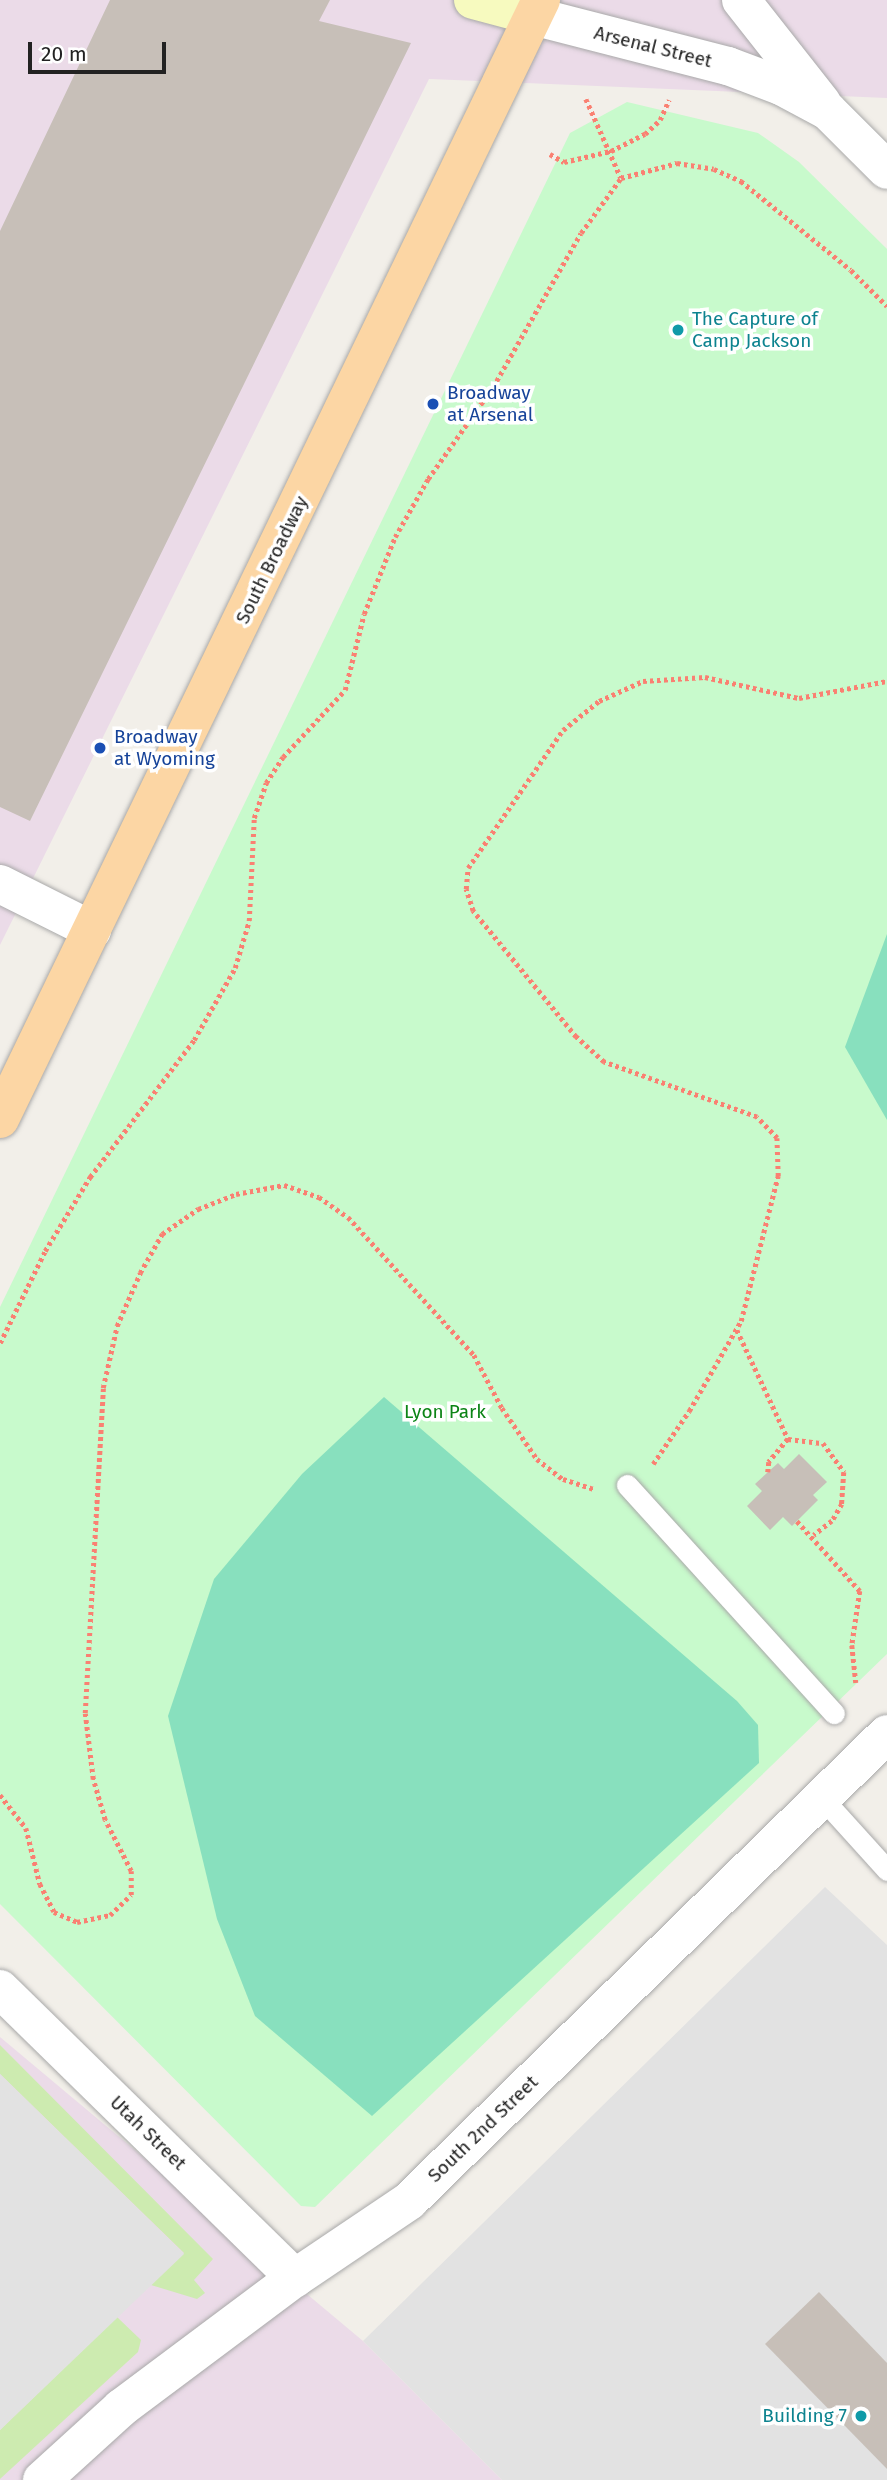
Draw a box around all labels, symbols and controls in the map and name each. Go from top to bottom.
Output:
street label: Arsenal Street [592,21,714,73]
scale bar [32,28,170,72]
text: 20 m [41,41,87,67]
place label: The Capture of Camp Jackson [692,308,818,352]
marker: The Capture of Camp Jackson [670,322,686,338]
place label: Broadway at Arsenal [447,382,533,426]
marker: Broadway at Arsenal [425,396,441,412]
street label: South Broadway [231,492,313,628]
place label: Broadway at Wyoming [114,726,215,770]
marker: Broadway at Wyoming [92,740,108,756]
park label: Lyon Park [404,1401,486,1423]
street label: South 2nd Street [423,2071,543,2187]
street label: Utah Street [105,2091,191,2175]
place label: Building 7 [762,2405,847,2427]
marker: Building 7 [853,2408,869,2424]

